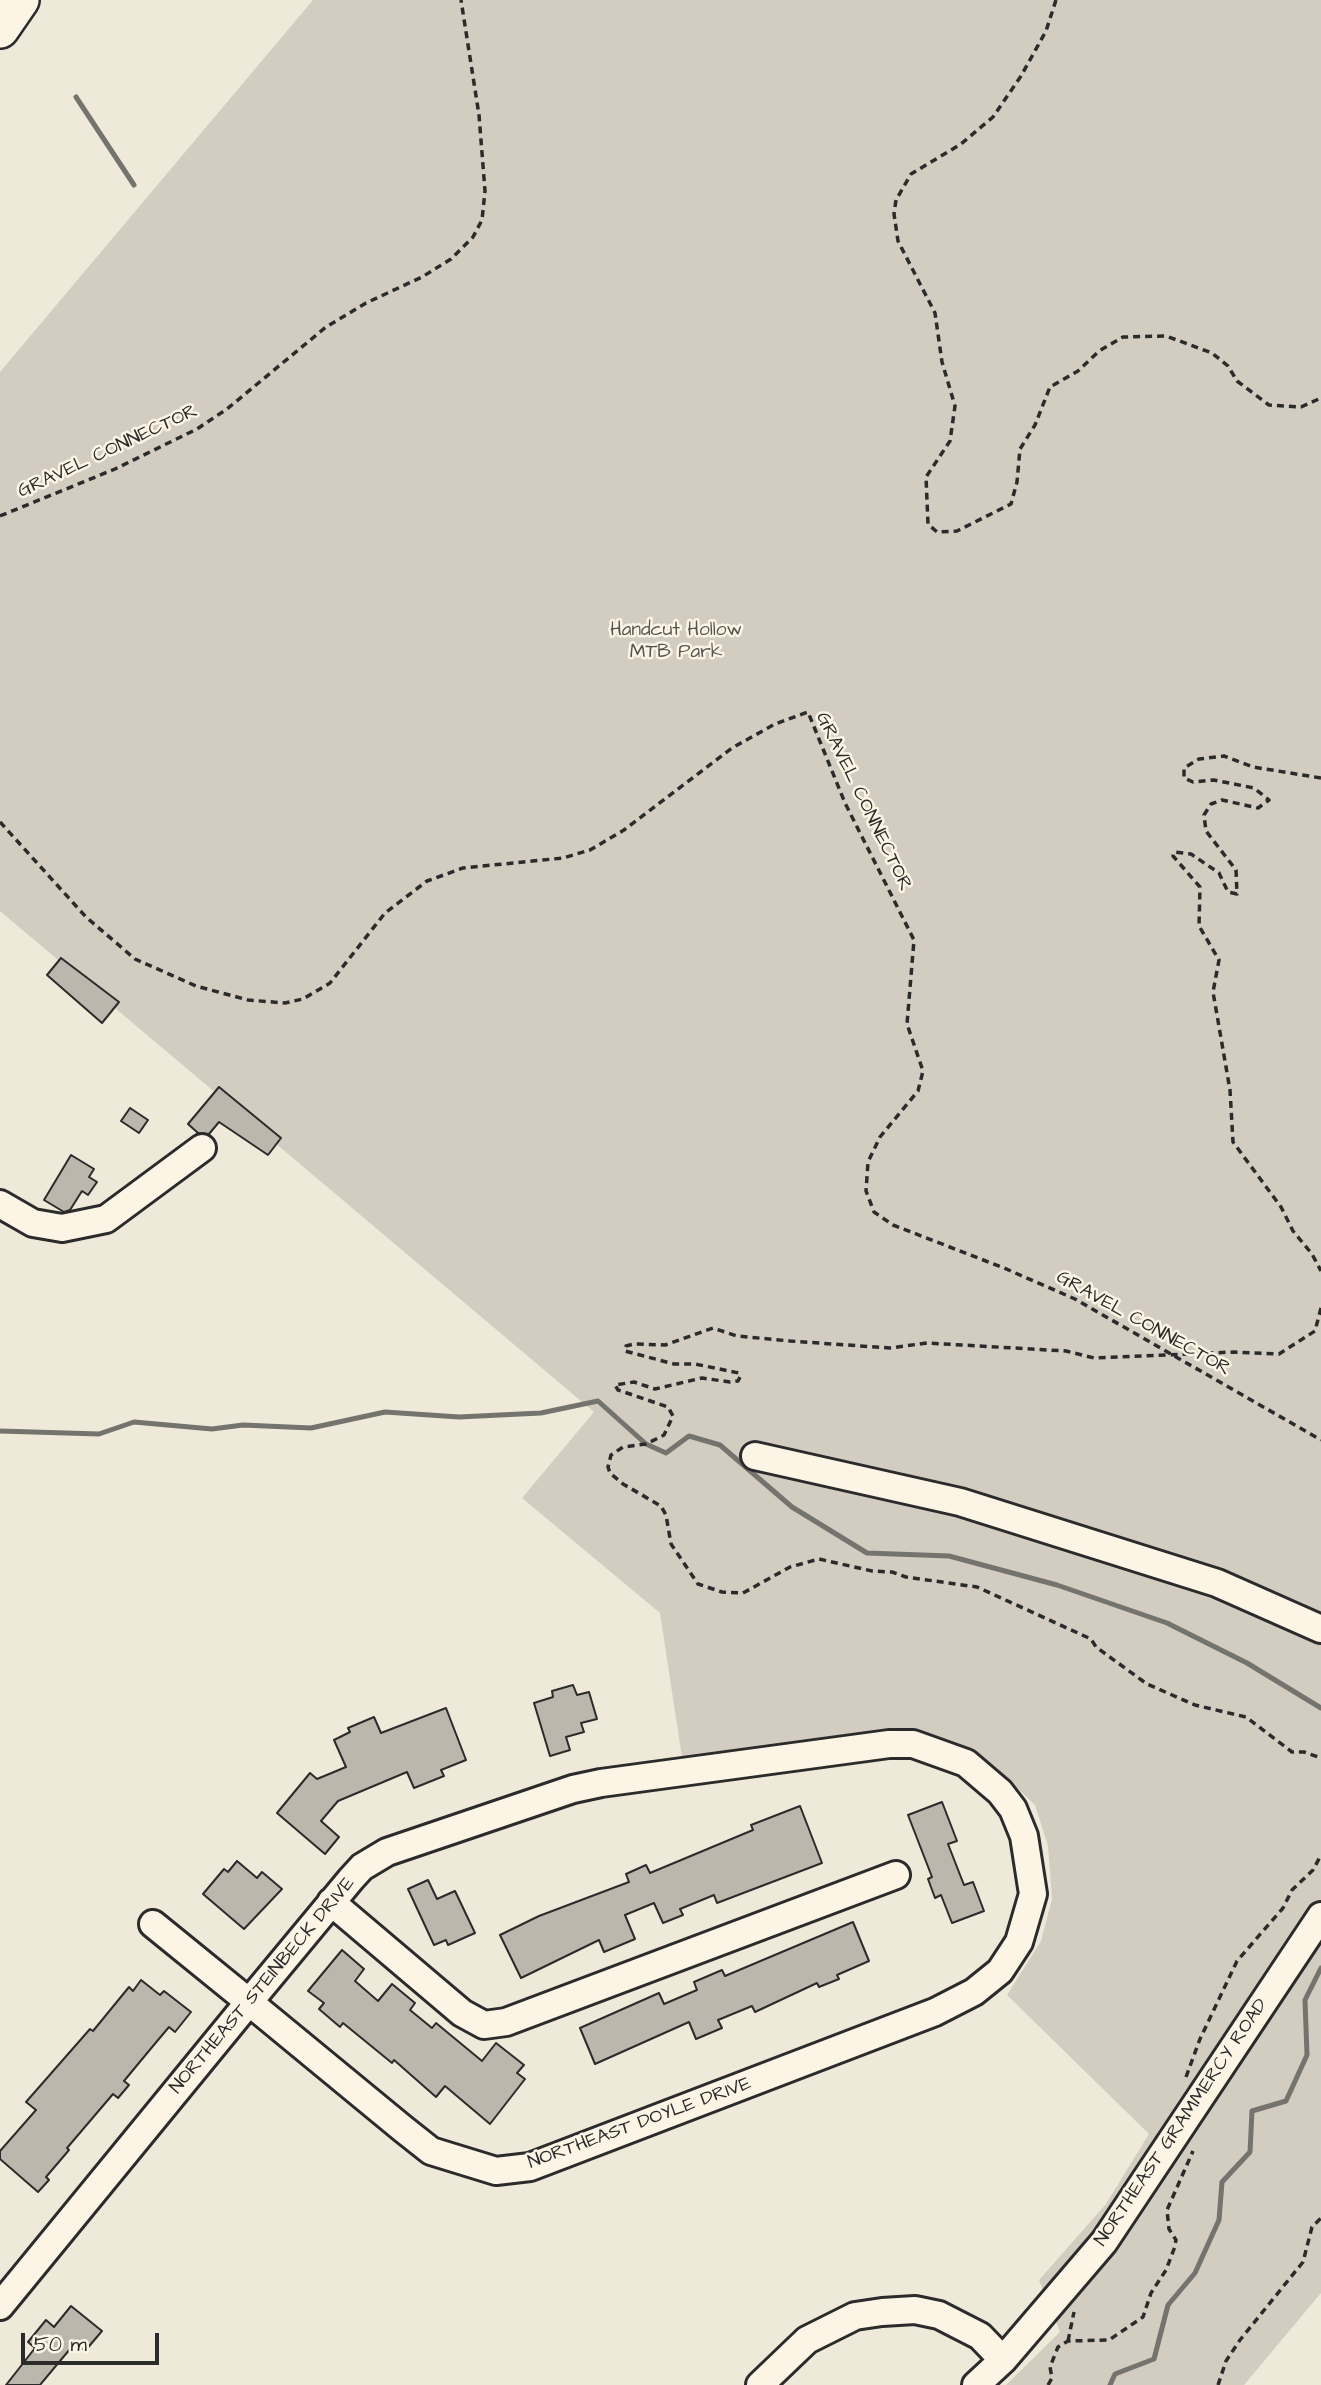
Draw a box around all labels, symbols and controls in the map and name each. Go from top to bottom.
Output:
street label: GRAVEL CONNECTOR [15,400,201,504]
park label: Handcut Hollow MTB Park [610,620,742,664]
street label: GRAVEL CONNECTOR [810,709,916,895]
street label: GRAVEL CONNECTOR [1052,1267,1234,1381]
street label: NORTHEAST STEINBECK DRIVE [166,1873,360,2099]
street label: NORTHEAST GRAMMERCY ROAD [1090,1995,1274,2251]
street label: NORTHEAST DOYLE DRIVE [525,2073,755,2175]
scale bar [24,2318,163,2362]
text: 50 m [34,2330,87,2359]

